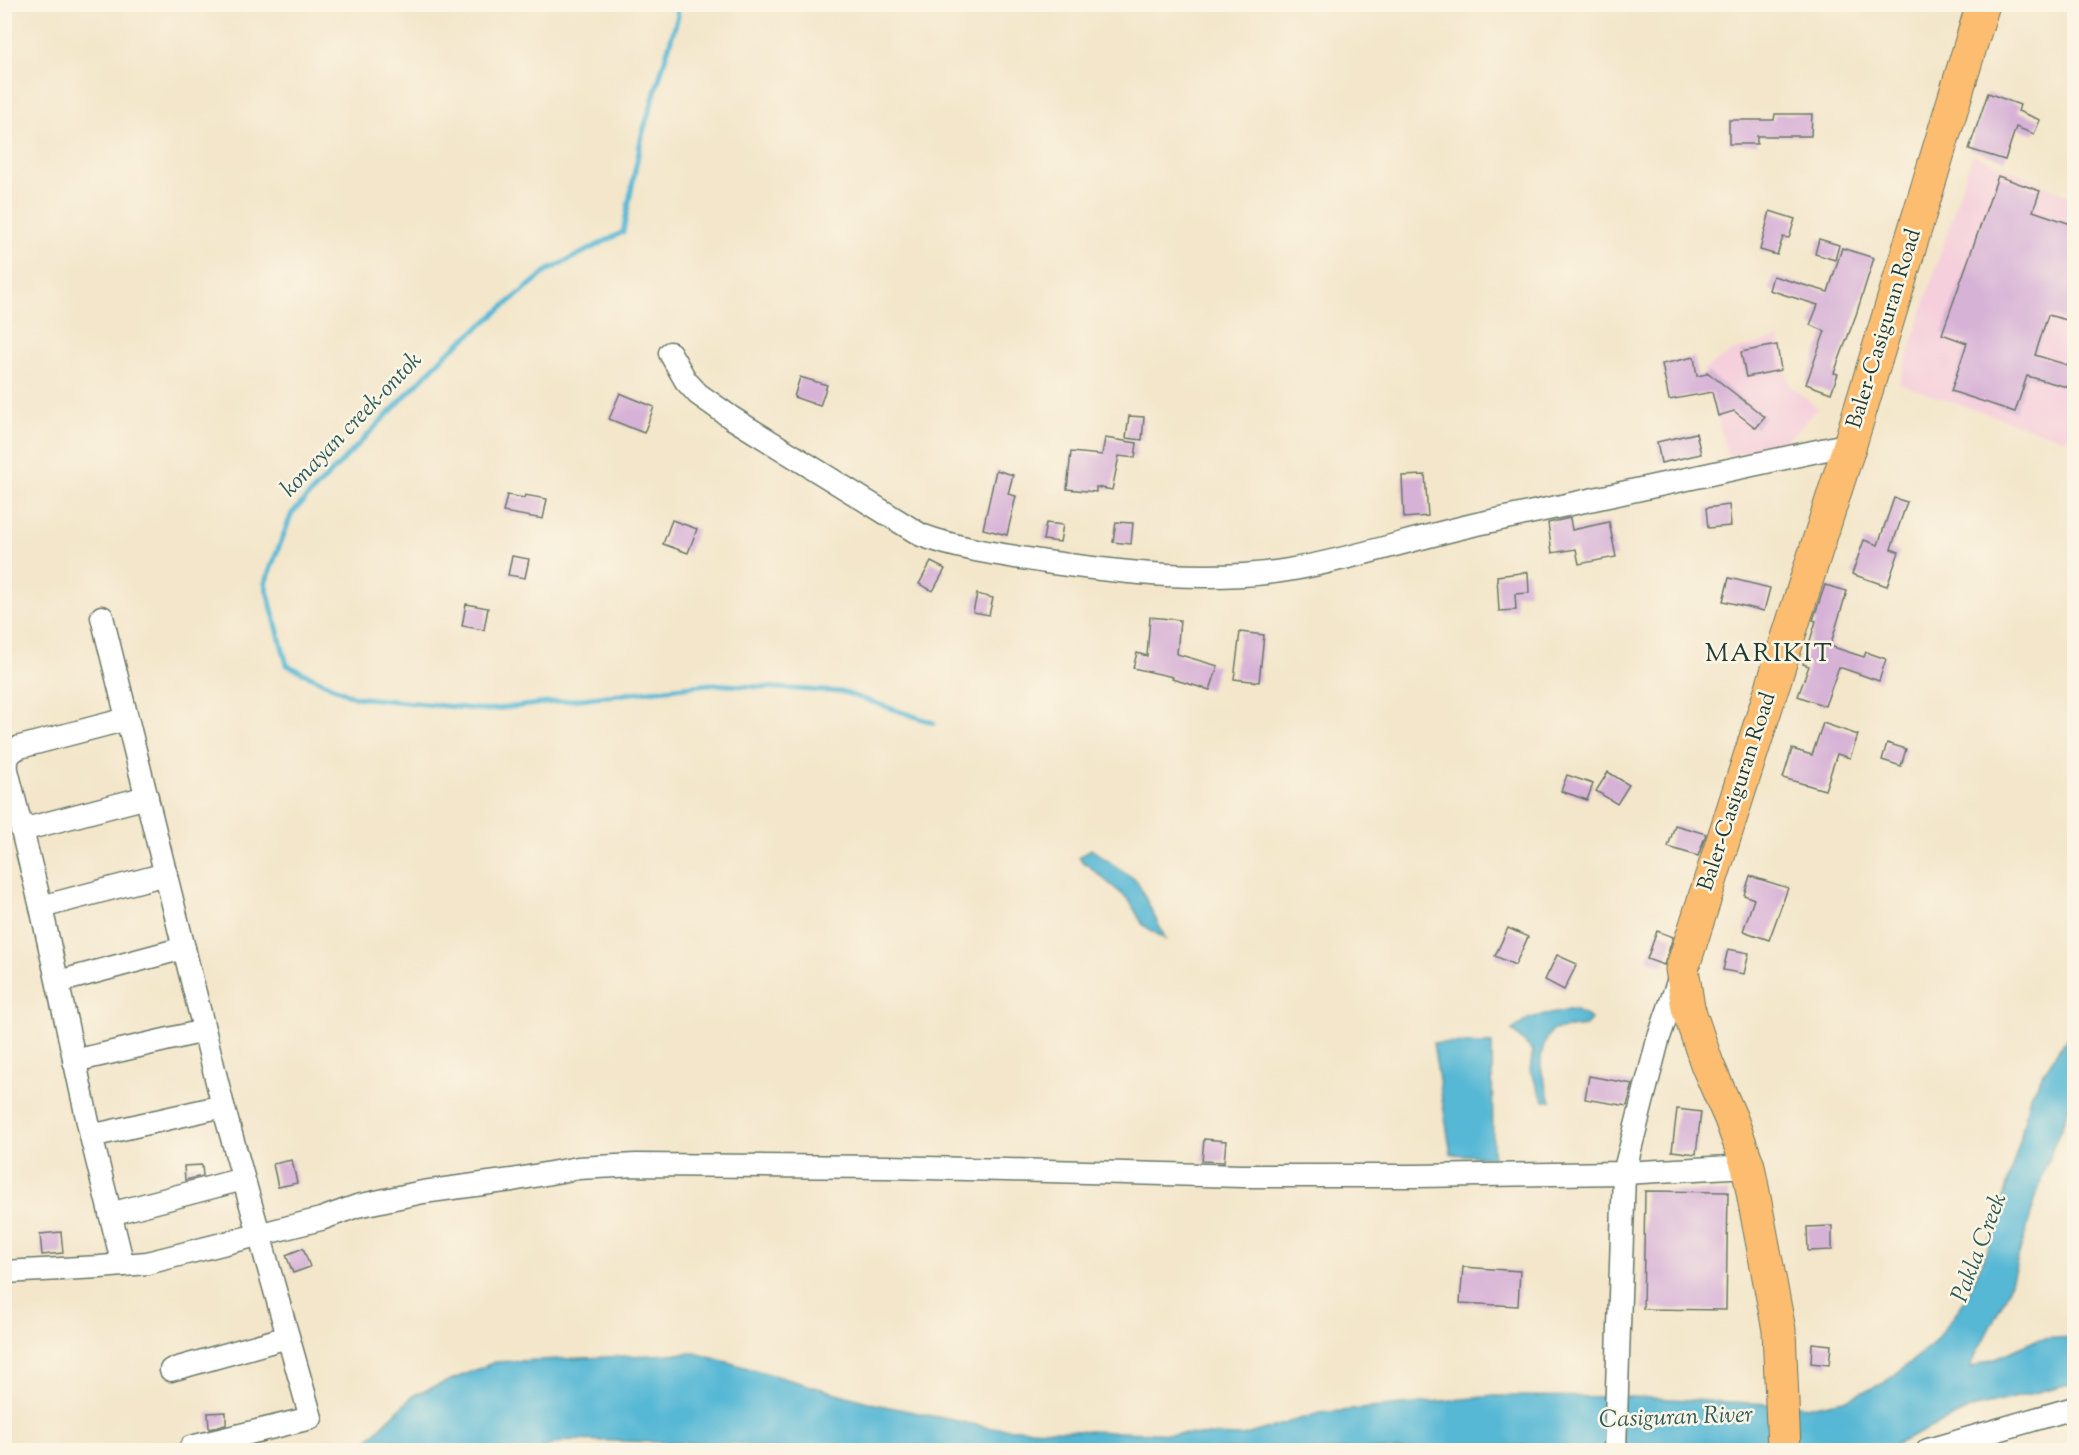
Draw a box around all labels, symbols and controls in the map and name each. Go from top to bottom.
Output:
street label: Baler-Casiguran Road [1839,225,1931,433]
water label: konayan creek-ontok [274,345,431,505]
district label: MARIKIT [1705,636,1833,673]
street label: Baler-Casiguran Road [1691,689,1785,895]
water label: Pakla Creek [1944,1189,2016,1307]
water label: Casiguran River [1598,1398,1754,1438]

